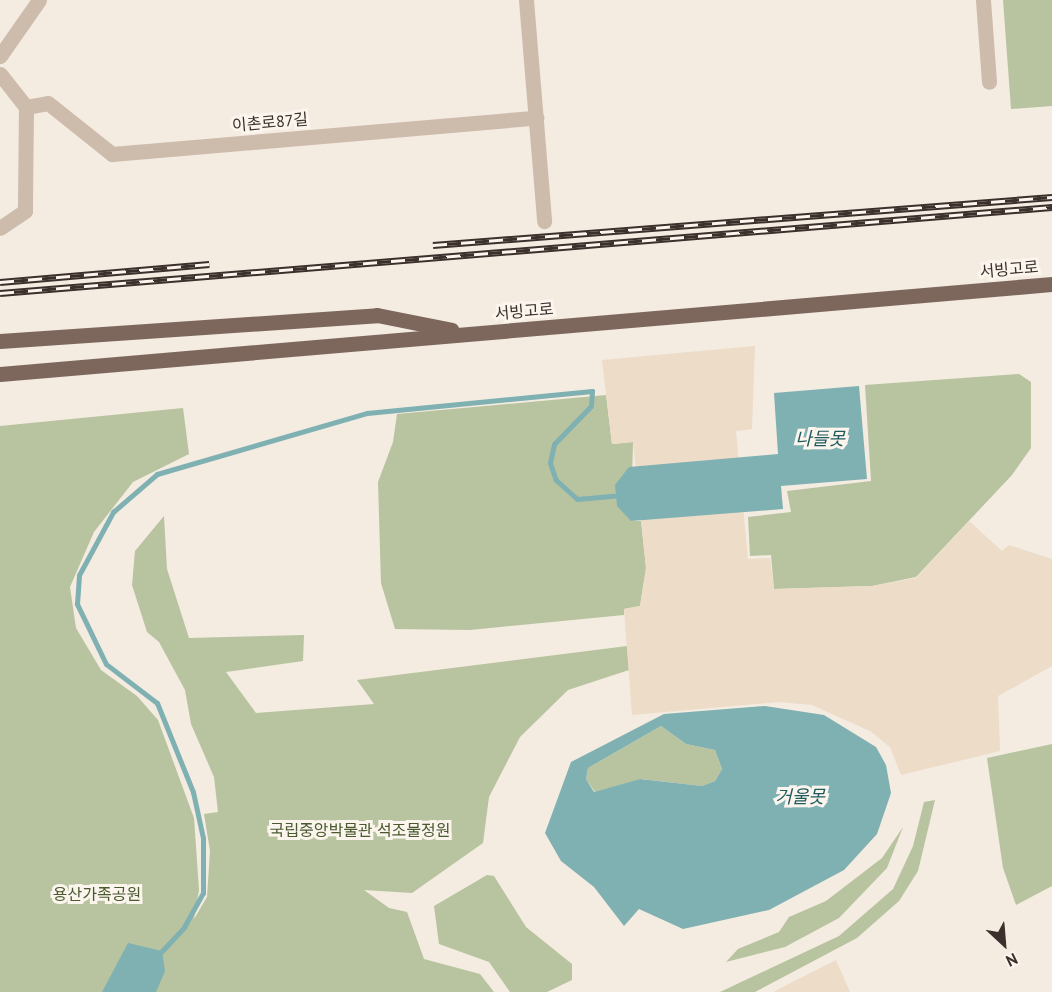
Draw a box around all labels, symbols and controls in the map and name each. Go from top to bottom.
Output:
street label: 이촌로87길 [231,109,309,135]
street label: 서빙고로 [979,257,1039,281]
street label: 서빙고로 [494,299,554,323]
water label: 나들못 [795,428,845,450]
water label: 거울못 [775,786,825,808]
park label: 국립중앙박물관 석조물정원 [270,820,450,840]
park label: 용산가족공원 [53,884,141,904]
north arrow [974,914,1034,974]
text: N [1003,949,1021,971]

